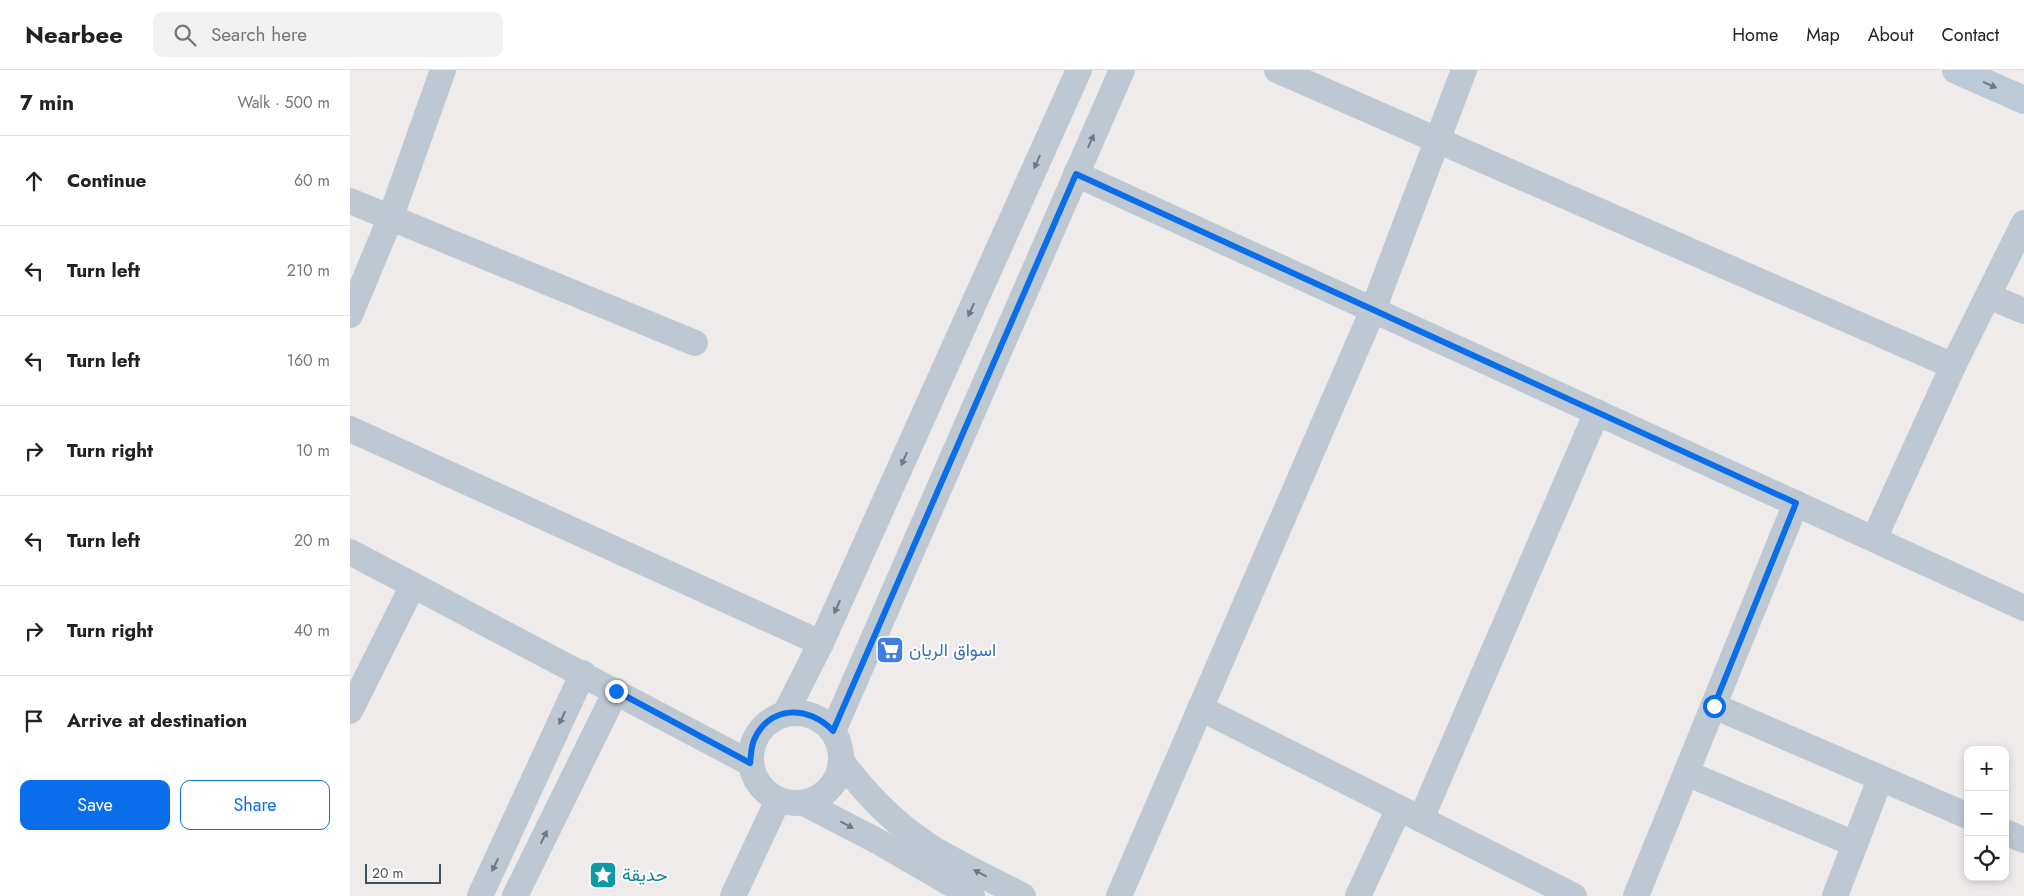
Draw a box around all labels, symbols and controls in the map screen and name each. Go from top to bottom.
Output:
search box [153,12,503,57]
text: Nearbee [25,17,123,52]
icon: search [171,21,199,49]
text: Search here [211,21,307,48]
text: Home [1732,22,1778,48]
text: Map [1806,22,1840,48]
text: About [1868,22,1913,48]
text: Contact [1941,22,1999,48]
one-way arrow [1983,81,1997,89]
text: 7 min [20,88,74,118]
text: Walk · 500 m [237,91,330,114]
one-way arrow [1087,134,1095,148]
one-way arrow [1033,155,1041,169]
icon: ahead [20,167,48,195]
text: Continue [67,167,146,194]
text: 60 m [294,169,330,192]
icon: left [20,257,48,285]
text: Turn left [67,257,140,284]
text: 210 m [287,259,330,282]
one-way arrow [966,303,975,318]
icon: left [20,347,48,375]
text: Turn left [67,347,140,374]
text: 160 m [287,349,330,372]
icon: right [20,437,48,465]
text: Turn right [67,437,153,464]
text: 10 m [296,439,330,462]
one-way arrow [899,452,907,466]
icon: left [20,527,48,555]
text: Turn left [67,527,140,554]
text: 20 m [294,529,330,552]
one-way arrow [833,600,841,614]
icon: right [20,617,48,645]
text: Turn right [67,617,153,644]
text: 40 m [294,619,330,642]
supermarket icon: اسواق الريان [875,635,905,665]
place label: اسواق الريان [909,637,996,663]
route end [605,680,628,703]
route start [1703,695,1726,718]
icon: arrive [20,707,48,735]
text: Arrive at destination [67,707,247,734]
one-way arrow [558,711,566,725]
map controls [1964,746,2009,881]
button: + [1964,746,2009,791]
button: Save [20,780,170,830]
button: Share [180,780,330,830]
button: − [1964,791,2009,836]
one-way arrow [840,821,855,829]
one-way arrow [540,829,548,844]
button: locate [1964,836,2009,881]
one-way arrow [490,858,498,872]
place icon: حديقة [588,860,618,890]
scale bar [365,861,441,884]
place label: حديقة [622,862,668,888]
text: 20 m [372,863,404,883]
one-way arrow [973,869,987,877]

